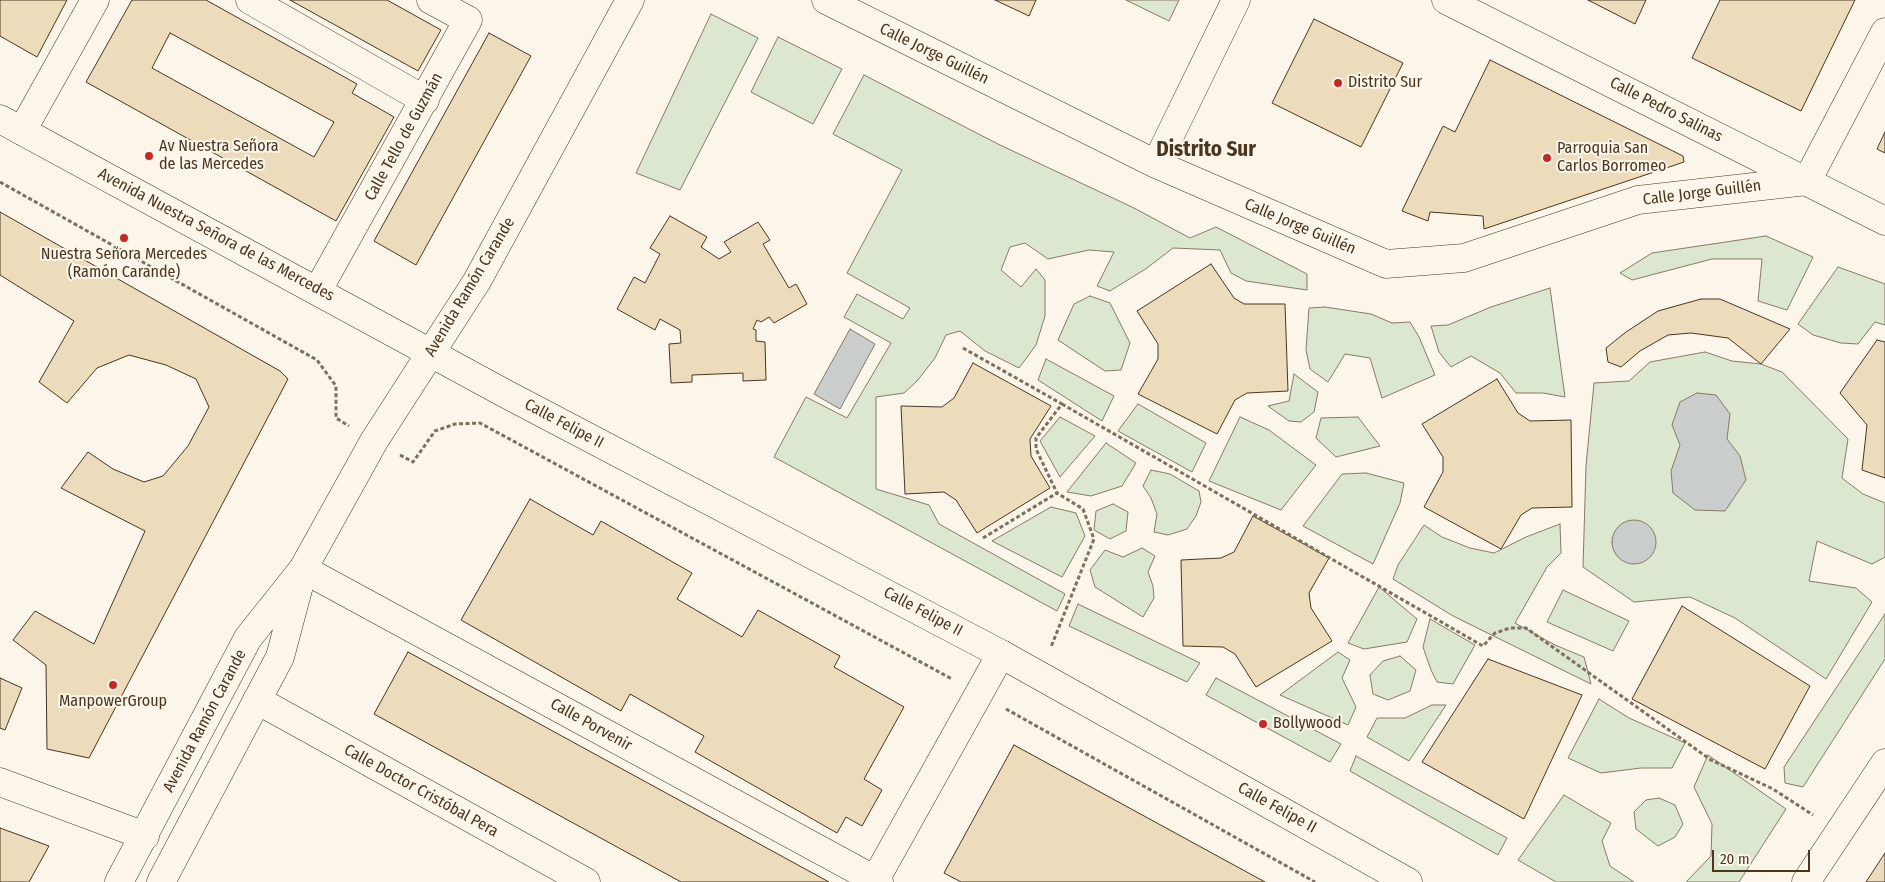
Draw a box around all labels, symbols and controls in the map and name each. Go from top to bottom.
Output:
street label: Calle Jorge Guillén [876,19,992,89]
street label: Calle Tello de Guzmán [361,70,447,204]
place label: Distrito Sur [1348,73,1422,93]
street label: Calle Pedro Salinas [1606,73,1726,147]
marker: Distrito Sur [1332,77,1344,89]
place label: Av Nuestra Señora de las Mercedes [159,137,279,175]
district label: Distrito Sur [1156,137,1256,163]
place label: Parroquia San Carlos Borromeo [1557,139,1666,177]
marker: Av Nuestra Señora de las Mercedes [143,150,155,162]
marker: Parroquia San Carlos Borromeo [1541,152,1553,164]
street label: Avenida Nuestra Señora de las Mercedes [94,164,338,306]
street label: Calle Jorge Guillén [1642,176,1762,210]
street label: Calle Jorge Guillén [1241,195,1359,259]
street label: Avenida Ramón Carande [421,214,519,360]
marker: Nuestra Señora Mercedes (Ramón Carande) [118,232,130,244]
place label: Nuestra Señora Mercedes (Ramón Carande) [41,245,207,283]
street label: Calle Felipe II [521,395,607,453]
street label: Calle Felipe II [880,583,966,641]
street label: Avenida Ramón Carande [159,646,251,796]
marker: ManpowerGroup [107,679,119,691]
place label: ManpowerGroup [59,692,167,712]
street label: Calle Porvenir [547,695,635,755]
place label: Bollywood [1273,714,1341,734]
marker: Bollywood [1257,718,1269,730]
street label: Calle Doctor Cristóbal Pera [340,741,502,841]
street label: Calle Felipe II [1234,779,1320,837]
scale bar [1715,840,1812,872]
text: 20 m [1720,850,1750,868]

